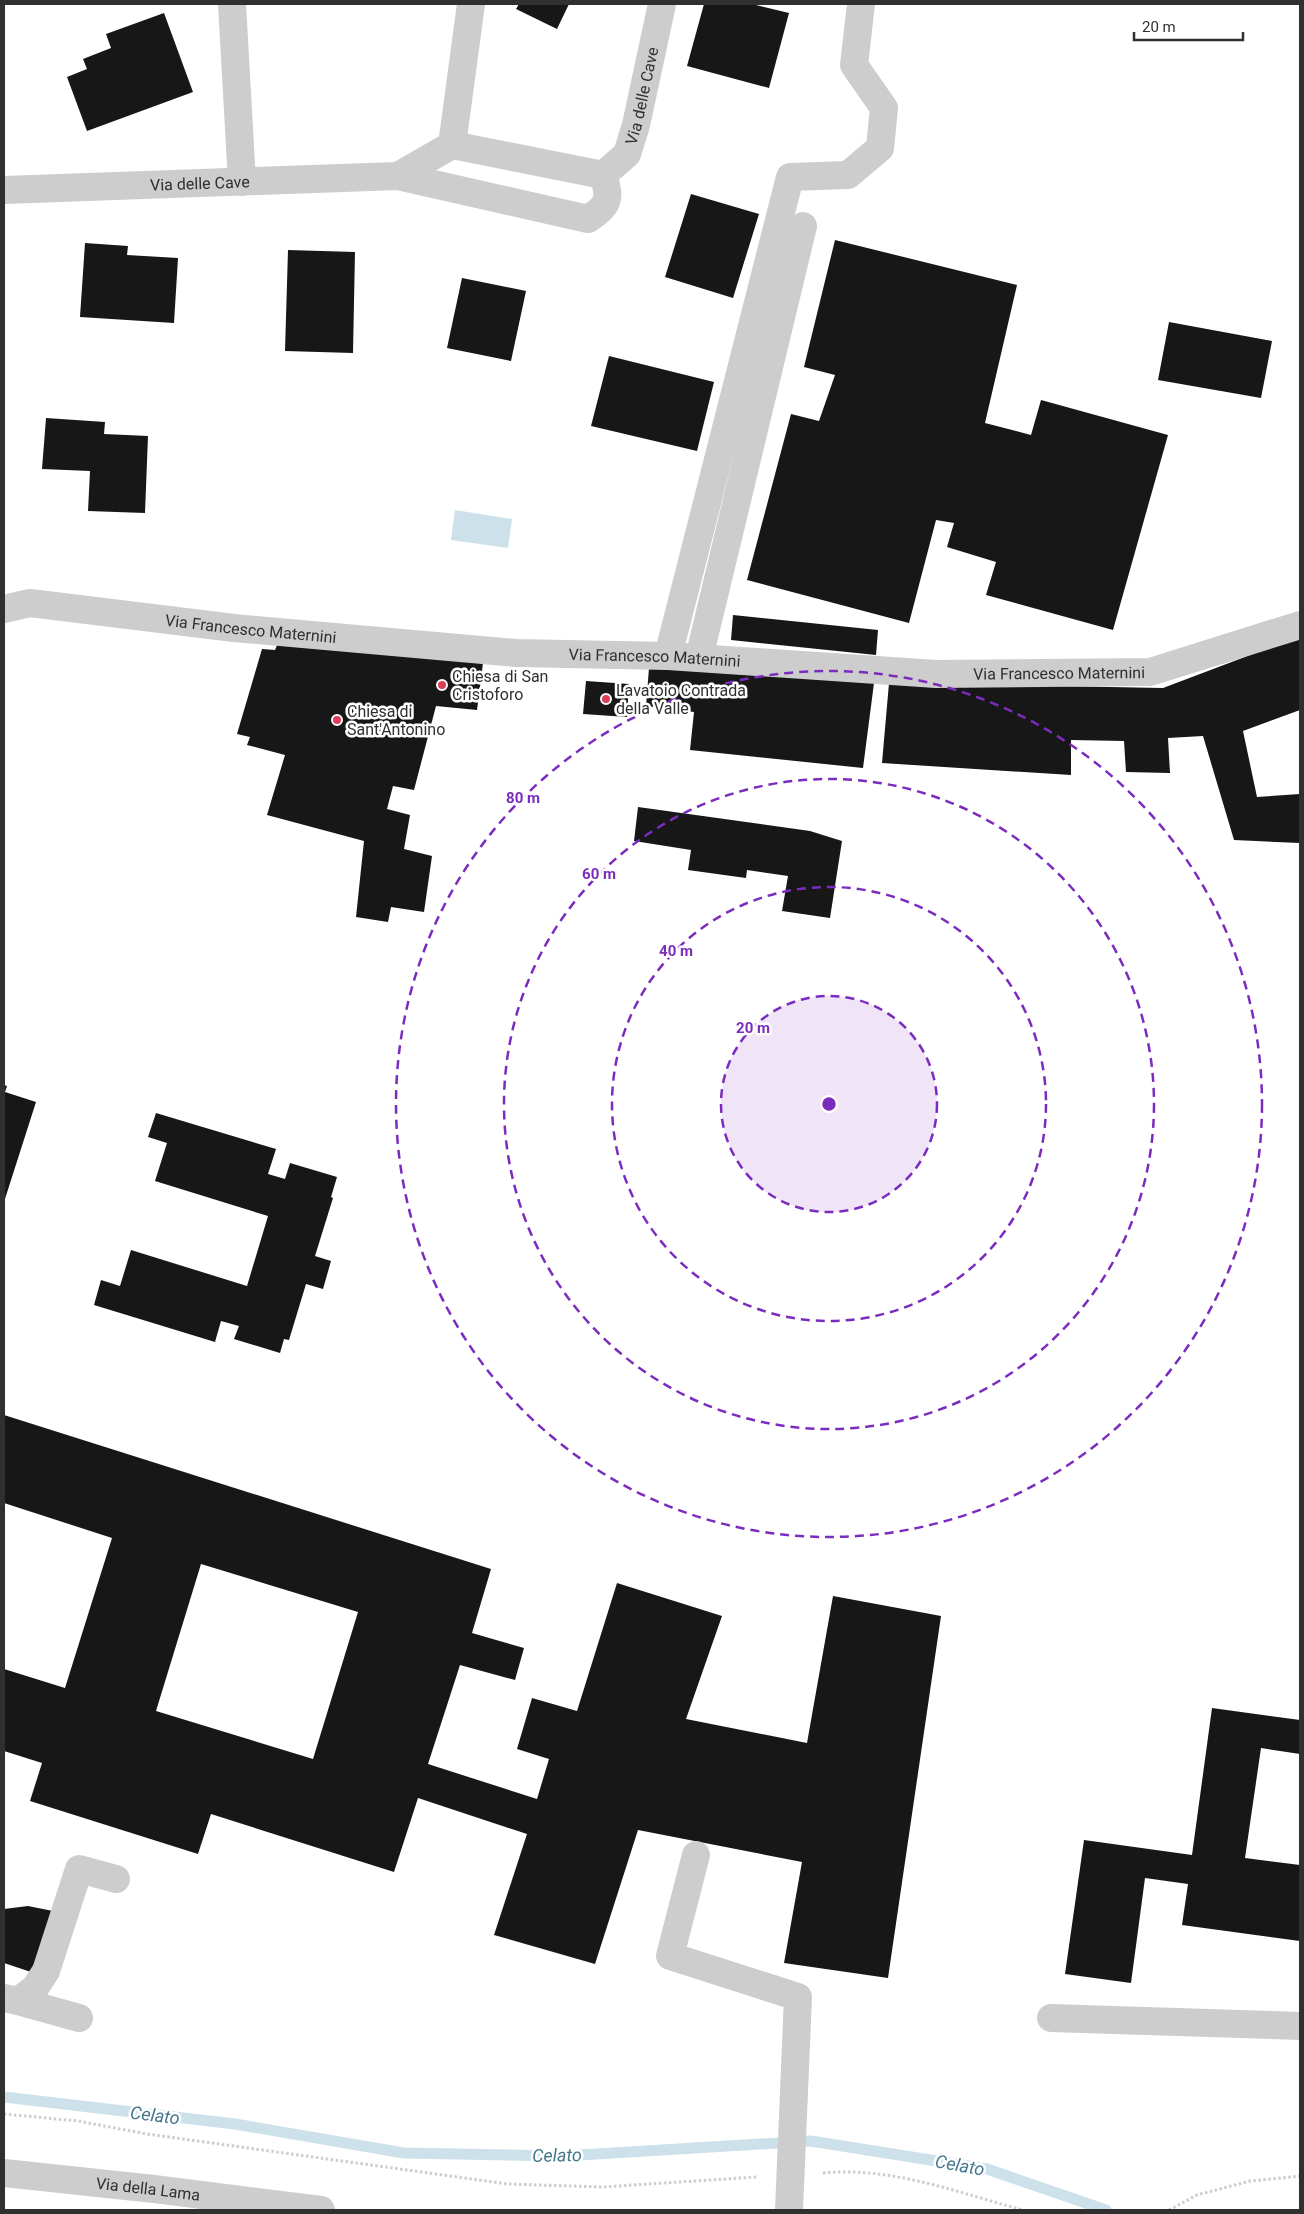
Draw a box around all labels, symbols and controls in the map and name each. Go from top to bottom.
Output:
scale bar [1134,10,1243,42]
text: 20 m [1142,18,1176,36]
street label: Via delle Cave [621,45,662,147]
street label: Via delle Cave [150,172,250,194]
street label: Via Francesco Maternini [164,610,337,647]
street label: Via Francesco Maternini [569,645,741,670]
street label: Via Francesco Maternini [973,663,1145,683]
place label: Chiesa di San Cristoforo [452,667,548,704]
marker: Chiesa di San Cristoforo [436,679,448,691]
place label: Lavatoio Contrada della Valle [616,681,746,718]
marker: Lavatoio Contrada della Valle [600,693,612,705]
place label: Chiesa di Sant'Antonino [347,702,445,739]
marker: Chiesa di Sant'Antonino [331,714,343,726]
text: 80 m [506,789,540,807]
text: 60 m [582,865,616,883]
text: 40 m [659,942,693,960]
text: 20 m [736,1019,770,1037]
centre of rings [820,1095,838,1113]
water label: Celato [129,2102,181,2128]
water label: Celato [532,2144,582,2166]
water label: Celato [934,2150,986,2180]
street label: Via della Lama [95,2173,201,2204]

